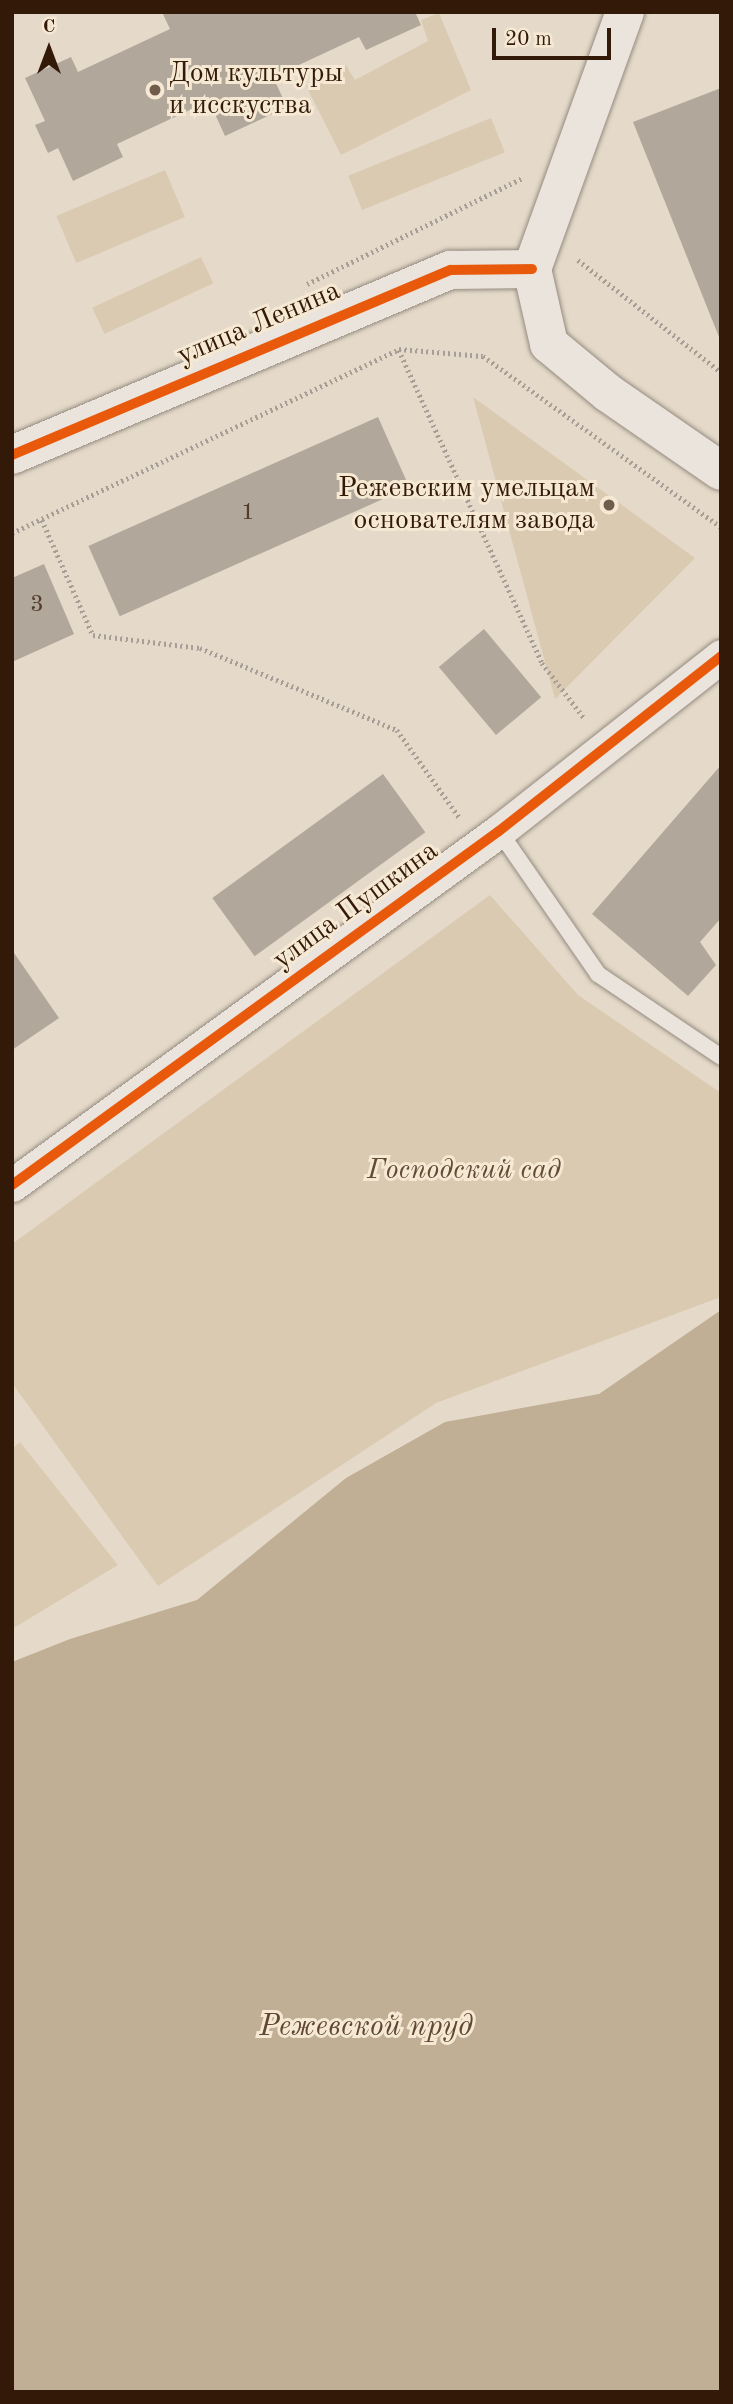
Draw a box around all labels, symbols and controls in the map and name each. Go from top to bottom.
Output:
north arrow [14,14,84,84]
scale bar [495,14,614,58]
text: С [43,18,55,37]
text: 20 m [505,29,552,50]
place label: Дом культуры и исскуства [169,57,343,123]
marker: Дом культуры и исскуства [147,82,163,98]
street label: улица Ленина [172,275,346,373]
place label: Режевским умельцам основателям завода [338,472,595,538]
marker: Режевским умельцам основателям завода [601,497,617,513]
house number: 1 [241,500,255,528]
house number: 3 [30,592,44,620]
street label: улица Пушкина [267,835,445,977]
park label: Господский сад [367,1154,561,1188]
water label: Режевской пруд [259,2009,473,2045]

